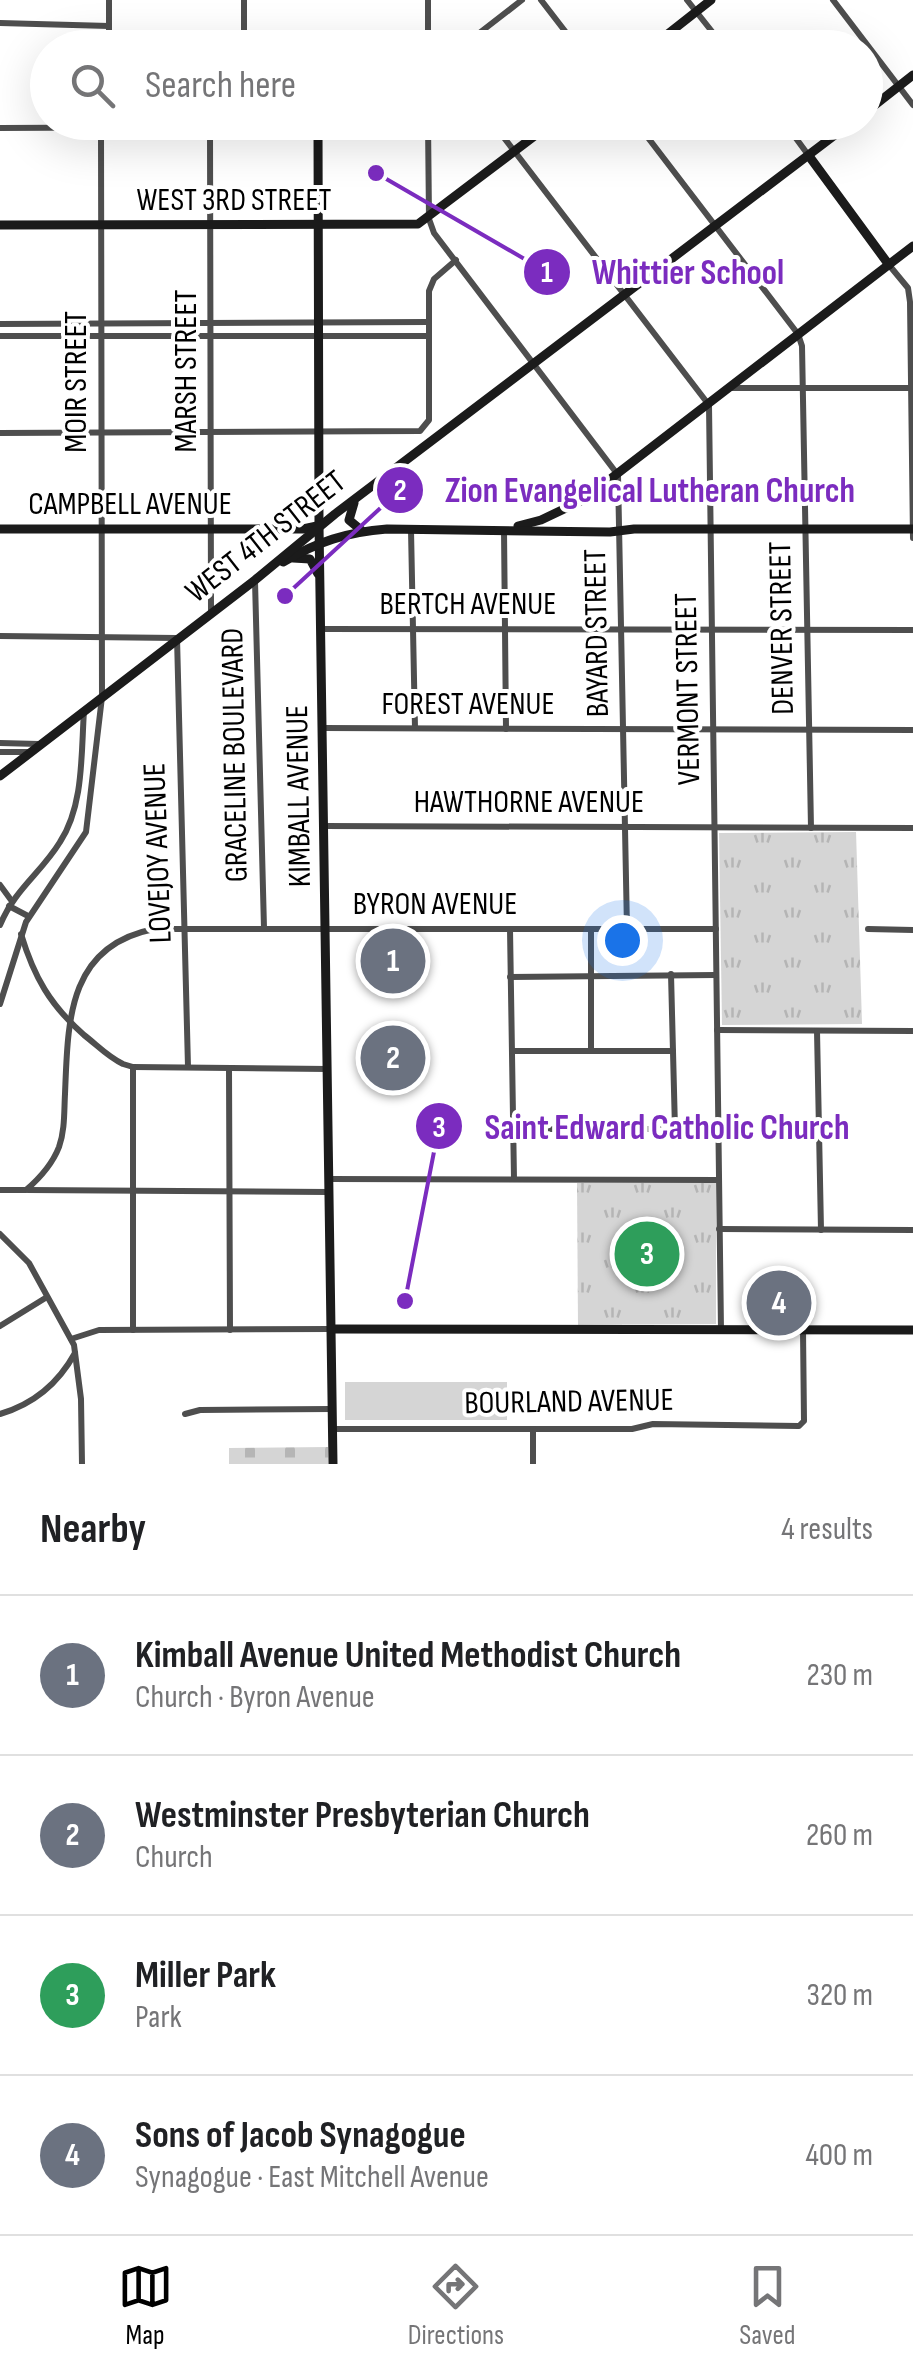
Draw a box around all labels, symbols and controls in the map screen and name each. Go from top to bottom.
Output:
search box [30,30,883,140]
icon: search [65,58,120,113]
text: Search here [145,63,296,108]
street label: WEST 3RD STREET [136,181,332,220]
callout: Whittier School [522,239,805,304]
text: Whittier School [592,252,784,295]
text: 1 [541,255,553,291]
street label: MARSH STREET [167,289,206,453]
street label: MOIR STREET [57,311,96,453]
callout: Zion Evangelical Lutheran Church [375,457,875,522]
street label: WEST 4TH STREET [178,462,354,612]
text: Zion Evangelical Lutheran Church [445,470,855,513]
text: 2 [393,473,407,509]
street label: CAMPBELL AVENUE [28,485,232,524]
street label: DENVER STREET [761,541,803,715]
street label: BAYARD STREET [576,548,618,718]
street label: BERTCH AVENUE [380,585,556,624]
street label: VERMONT STREET [667,593,709,785]
street label: GRACELINE BOULEVARD [213,628,257,882]
street label: FOREST AVENUE [381,685,555,724]
street label: KIMBALL AVENUE [278,705,320,887]
street label: LOVEJOY AVENUE [135,762,181,944]
street label: HAWTHORNE AVENUE [414,783,644,822]
street label: BYRON AVENUE [353,885,517,924]
your location [597,915,648,966]
pin: 1 [360,924,426,998]
pin: 2 [360,1020,426,1096]
callout: Saint Edward Catholic Church [414,1094,870,1159]
text: Saint Edward Catholic Church [484,1107,850,1150]
text: 3 [432,1110,446,1146]
pin: 3 [614,1216,680,1292]
pin: 4 [746,1266,812,1340]
street label: BOURLAND AVENUE [464,1381,674,1423]
text: Nearby [40,1504,146,1555]
text: 4 results [781,1510,873,1549]
text: Kimball Avenue United Methodist Church [135,1633,681,1678]
text: 1 [66,1656,79,1695]
text: 230 m [806,1656,873,1695]
text: Church · Byron Avenue [135,1678,375,1717]
text: Westminster Presbyterian Church [135,1793,590,1838]
text: 2 [65,1816,80,1855]
text: 260 m [806,1816,873,1855]
text: Church [135,1838,213,1877]
text: Miller Park [135,1953,276,1998]
text: 3 [65,1976,80,2015]
text: 320 m [806,1976,873,2015]
text: Park [135,1998,182,2037]
text: Sons of Jacob Synagogue [135,2113,466,2158]
text: 4 [65,2136,80,2175]
text: 400 m [805,2136,873,2175]
text: Synagogue · East Mitchell Avenue [135,2158,489,2197]
tab: Map [118,2259,173,2352]
tab: Directions [408,2259,504,2352]
tab: Saved [739,2259,795,2352]

